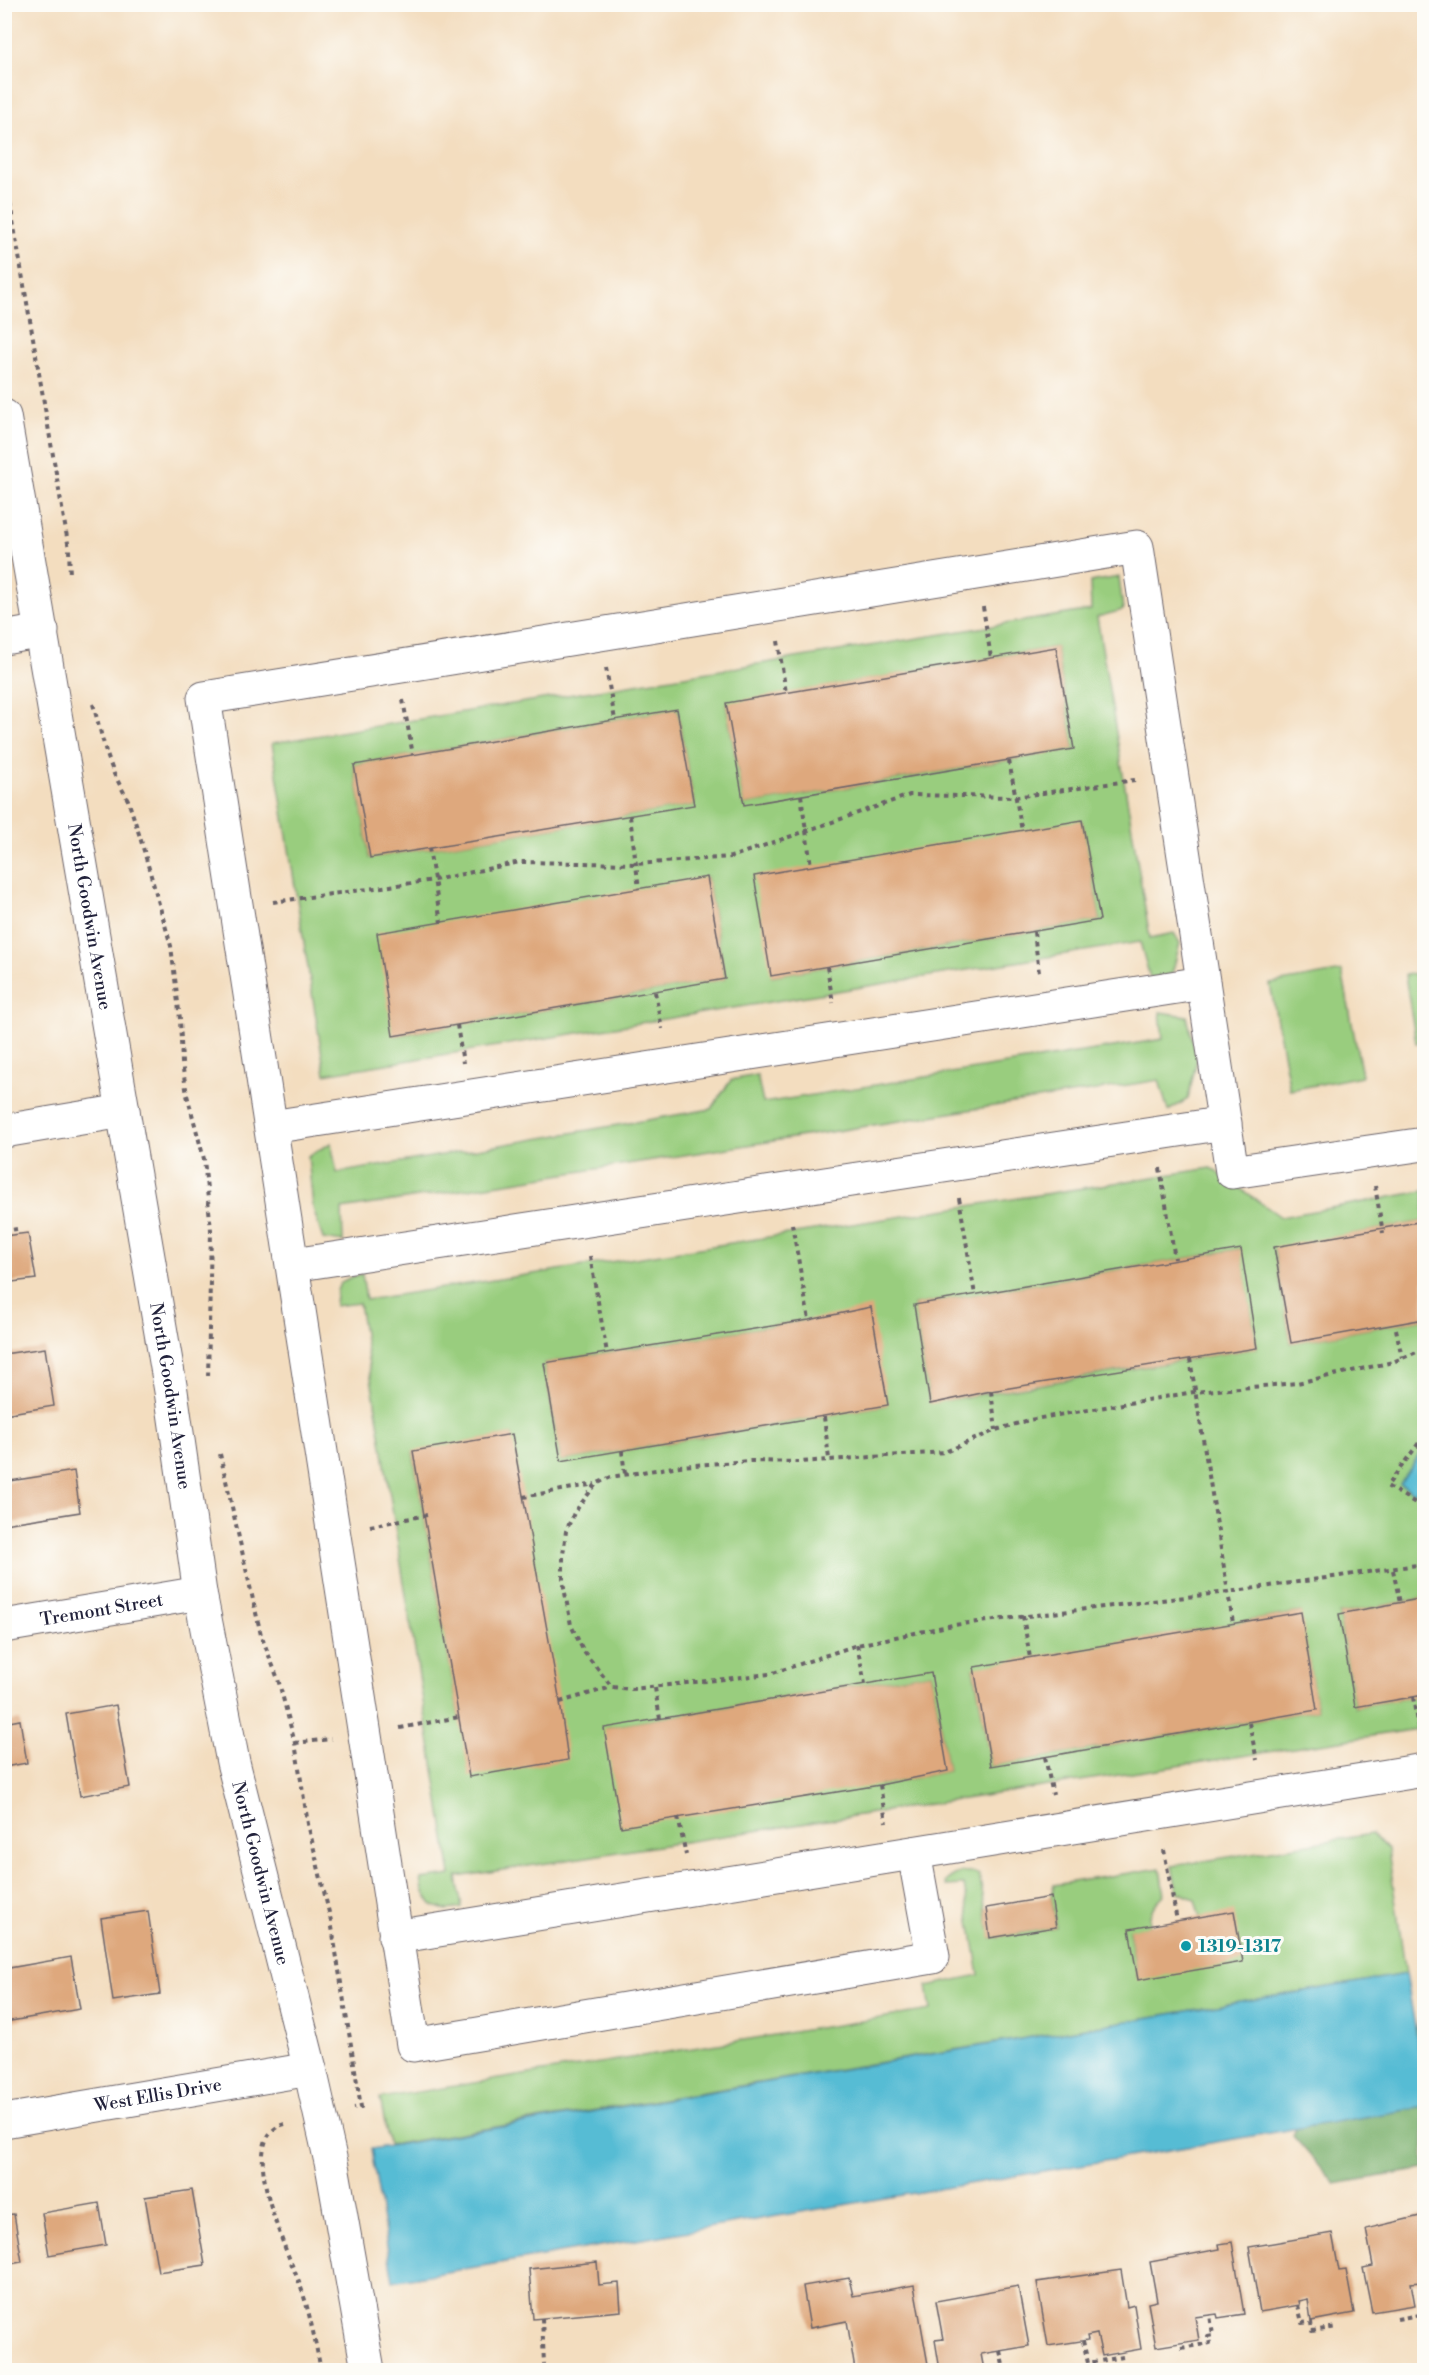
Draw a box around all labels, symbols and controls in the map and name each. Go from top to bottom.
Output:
street label: North Goodwin Avenue [62,822,117,1012]
street label: North Goodwin Avenue [145,1301,196,1491]
street label: Tremont Street [38,1588,165,1631]
street label: North Goodwin Avenue [227,1779,295,1967]
place label: 1319-1317 [1198,1935,1282,1958]
marker: 1319-1317 [1179,1939,1193,1953]
street label: West Ellis Drive [91,2073,223,2117]

